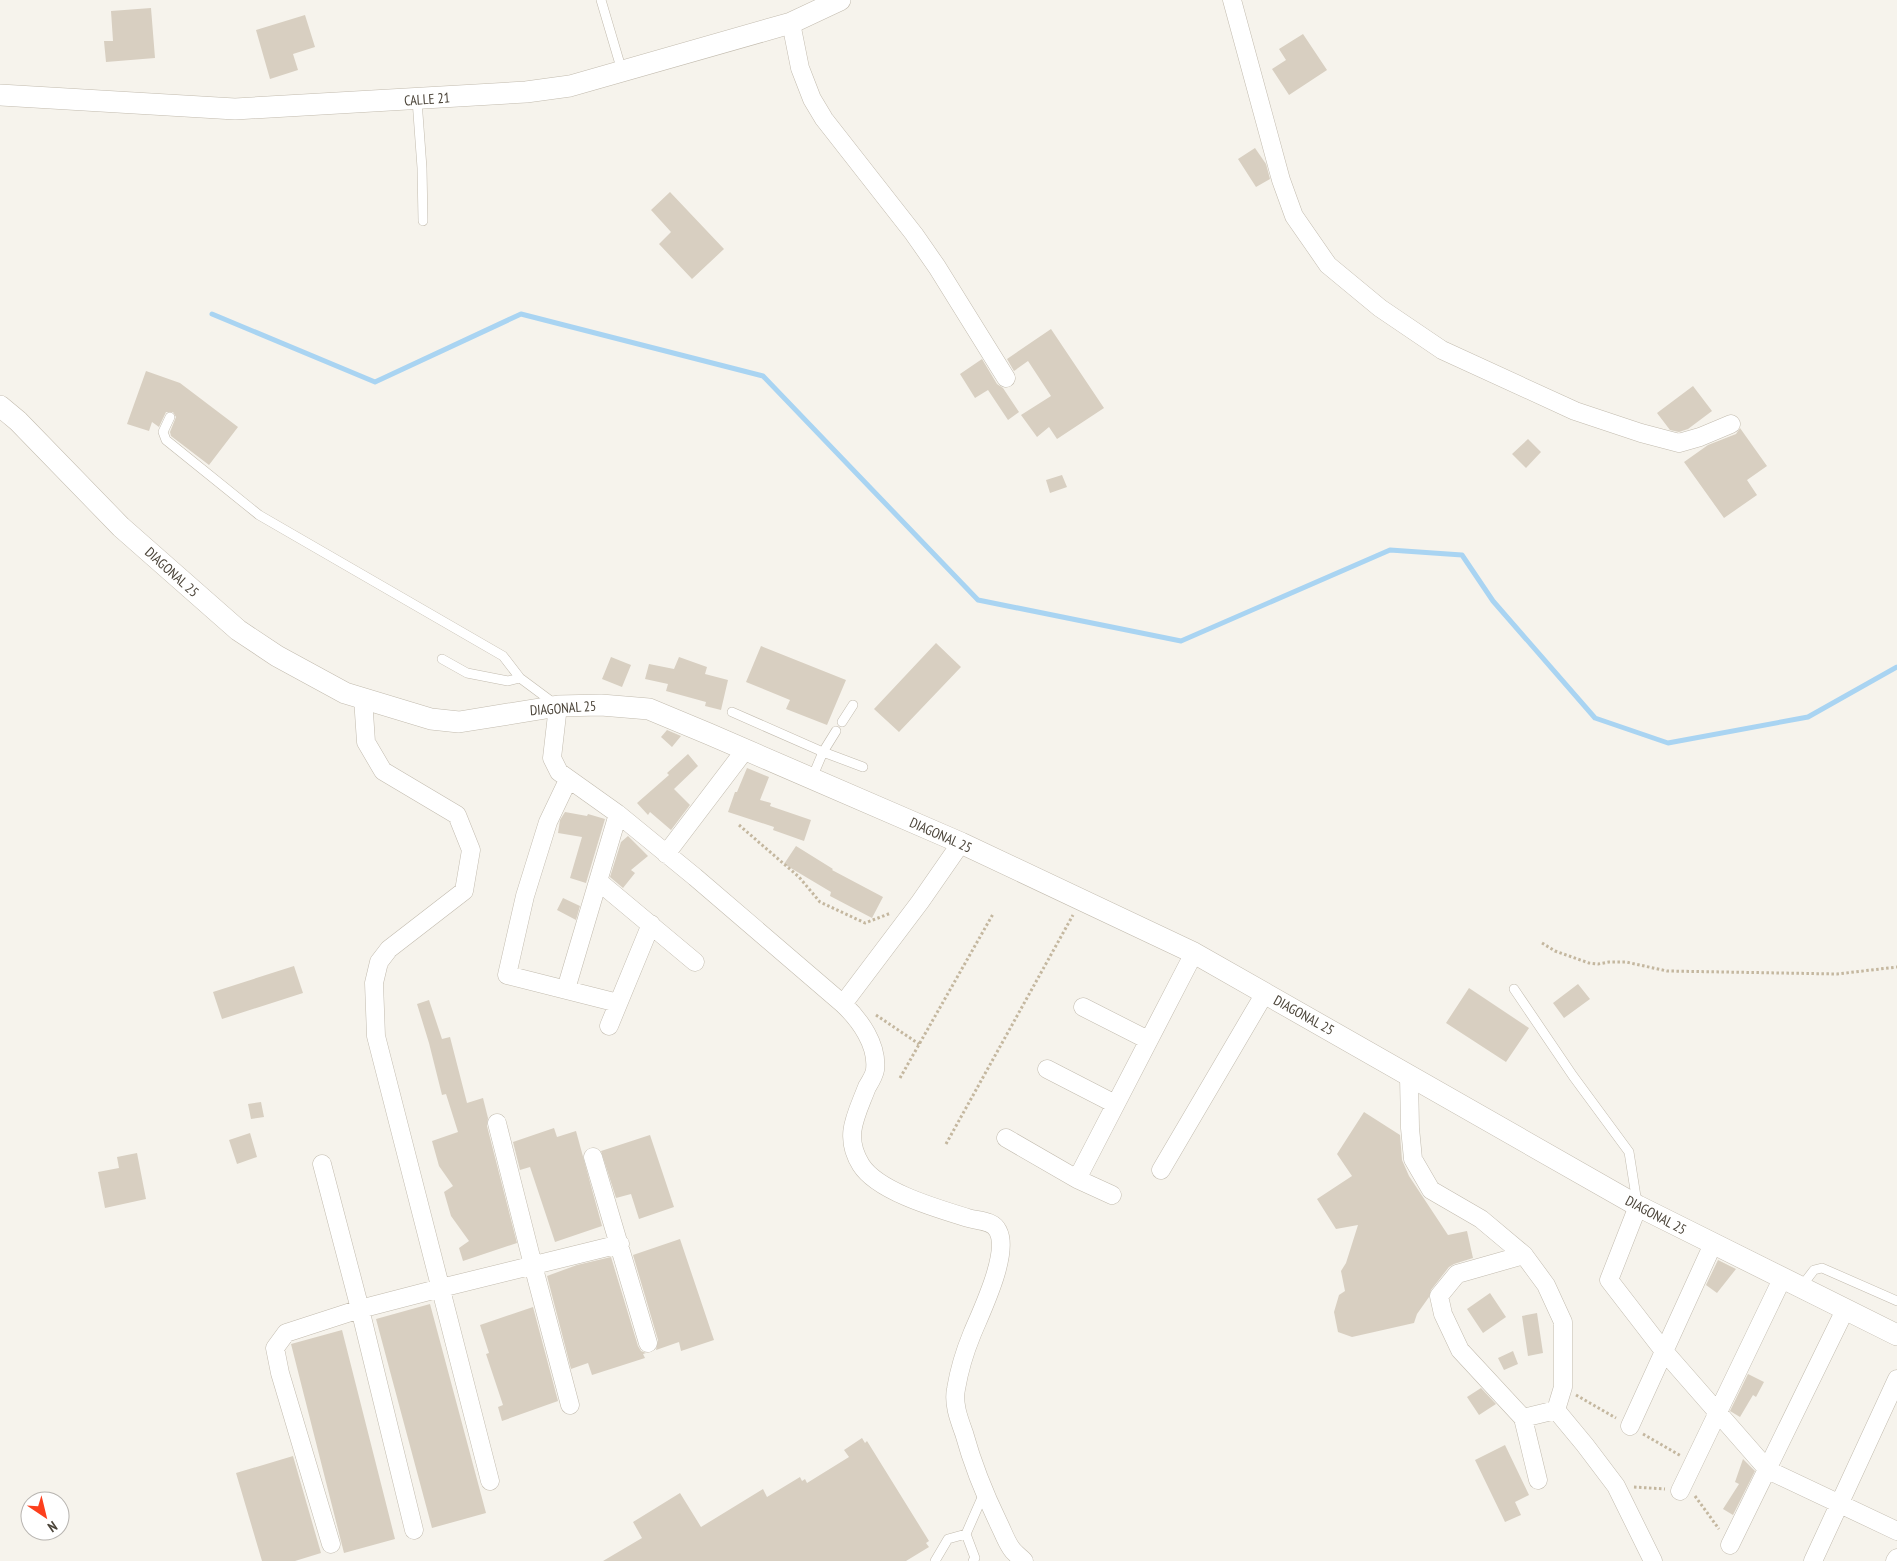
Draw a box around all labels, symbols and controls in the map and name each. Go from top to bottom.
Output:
street label: CALLE 21 [403,88,451,110]
street label: DIAGONAL 25 [141,543,203,601]
street label: DIAGONAL 25 [529,697,597,719]
street label: DIAGONAL 25 [907,813,975,857]
street label: DIAGONAL 25 [1271,991,1337,1039]
street label: DIAGONAL 25 [1622,1191,1690,1239]
north arrow [20,1491,70,1541]
text: N [44,1517,61,1536]

